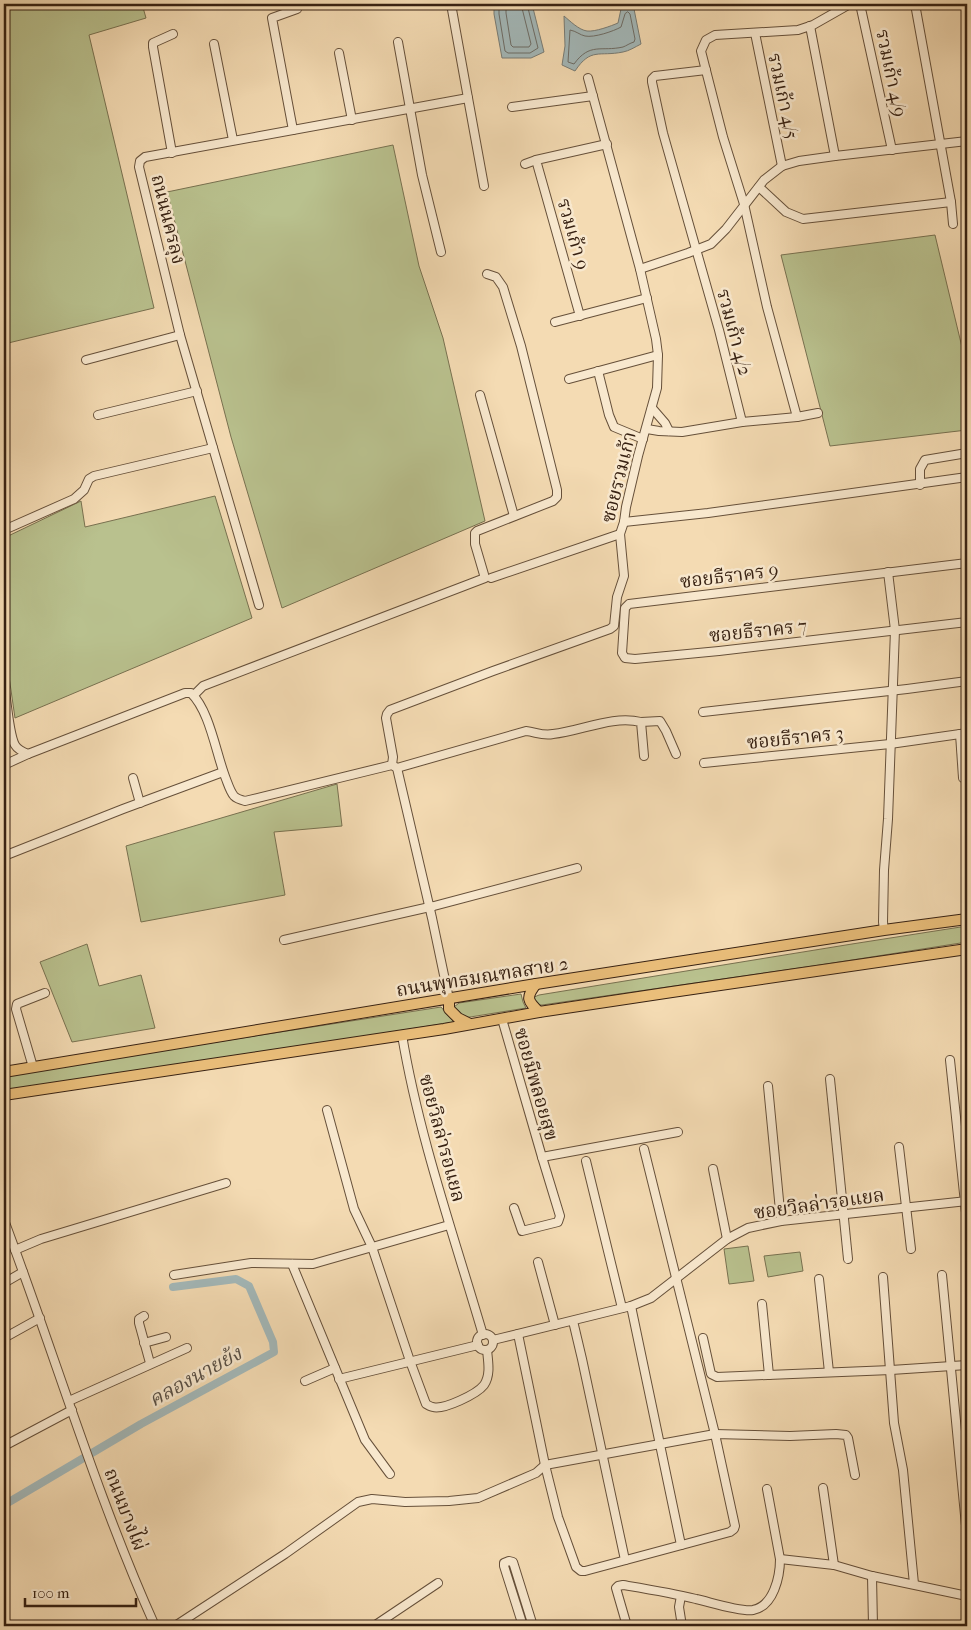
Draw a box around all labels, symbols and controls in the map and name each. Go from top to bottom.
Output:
street label: รวมเก้า 4/9 [871,27,911,119]
street label: รวมเก้า 4/5 [763,51,803,141]
street label: ถนนนครลุง [145,172,190,267]
street label: รวมเก้า 9 [552,196,594,272]
street label: รวมเก้า 4/2 [712,287,756,378]
street label: ซอยรวมเก้า [597,429,641,525]
street label: ซอยธีราคร 9 [679,559,780,593]
street label: ซอยธีราคร 7 [708,615,808,647]
street label: ซอยธีราคร 3 [746,722,844,754]
street label: ถนนพุทธมณฑลสาย 2 [394,952,570,1002]
street label: ซอยมีพลอยสุข [508,1025,563,1143]
street label: ซอยวิลล่ารอแยล [414,1072,470,1205]
street label: ซอยวิลล่ารอแยล [752,1184,886,1224]
water label: คลองนายย้ง [145,1341,246,1411]
street label: ถนนบางไผ่ [99,1464,154,1554]
scale bar [25,1575,136,1607]
text: 100 m [32,1584,70,1602]

